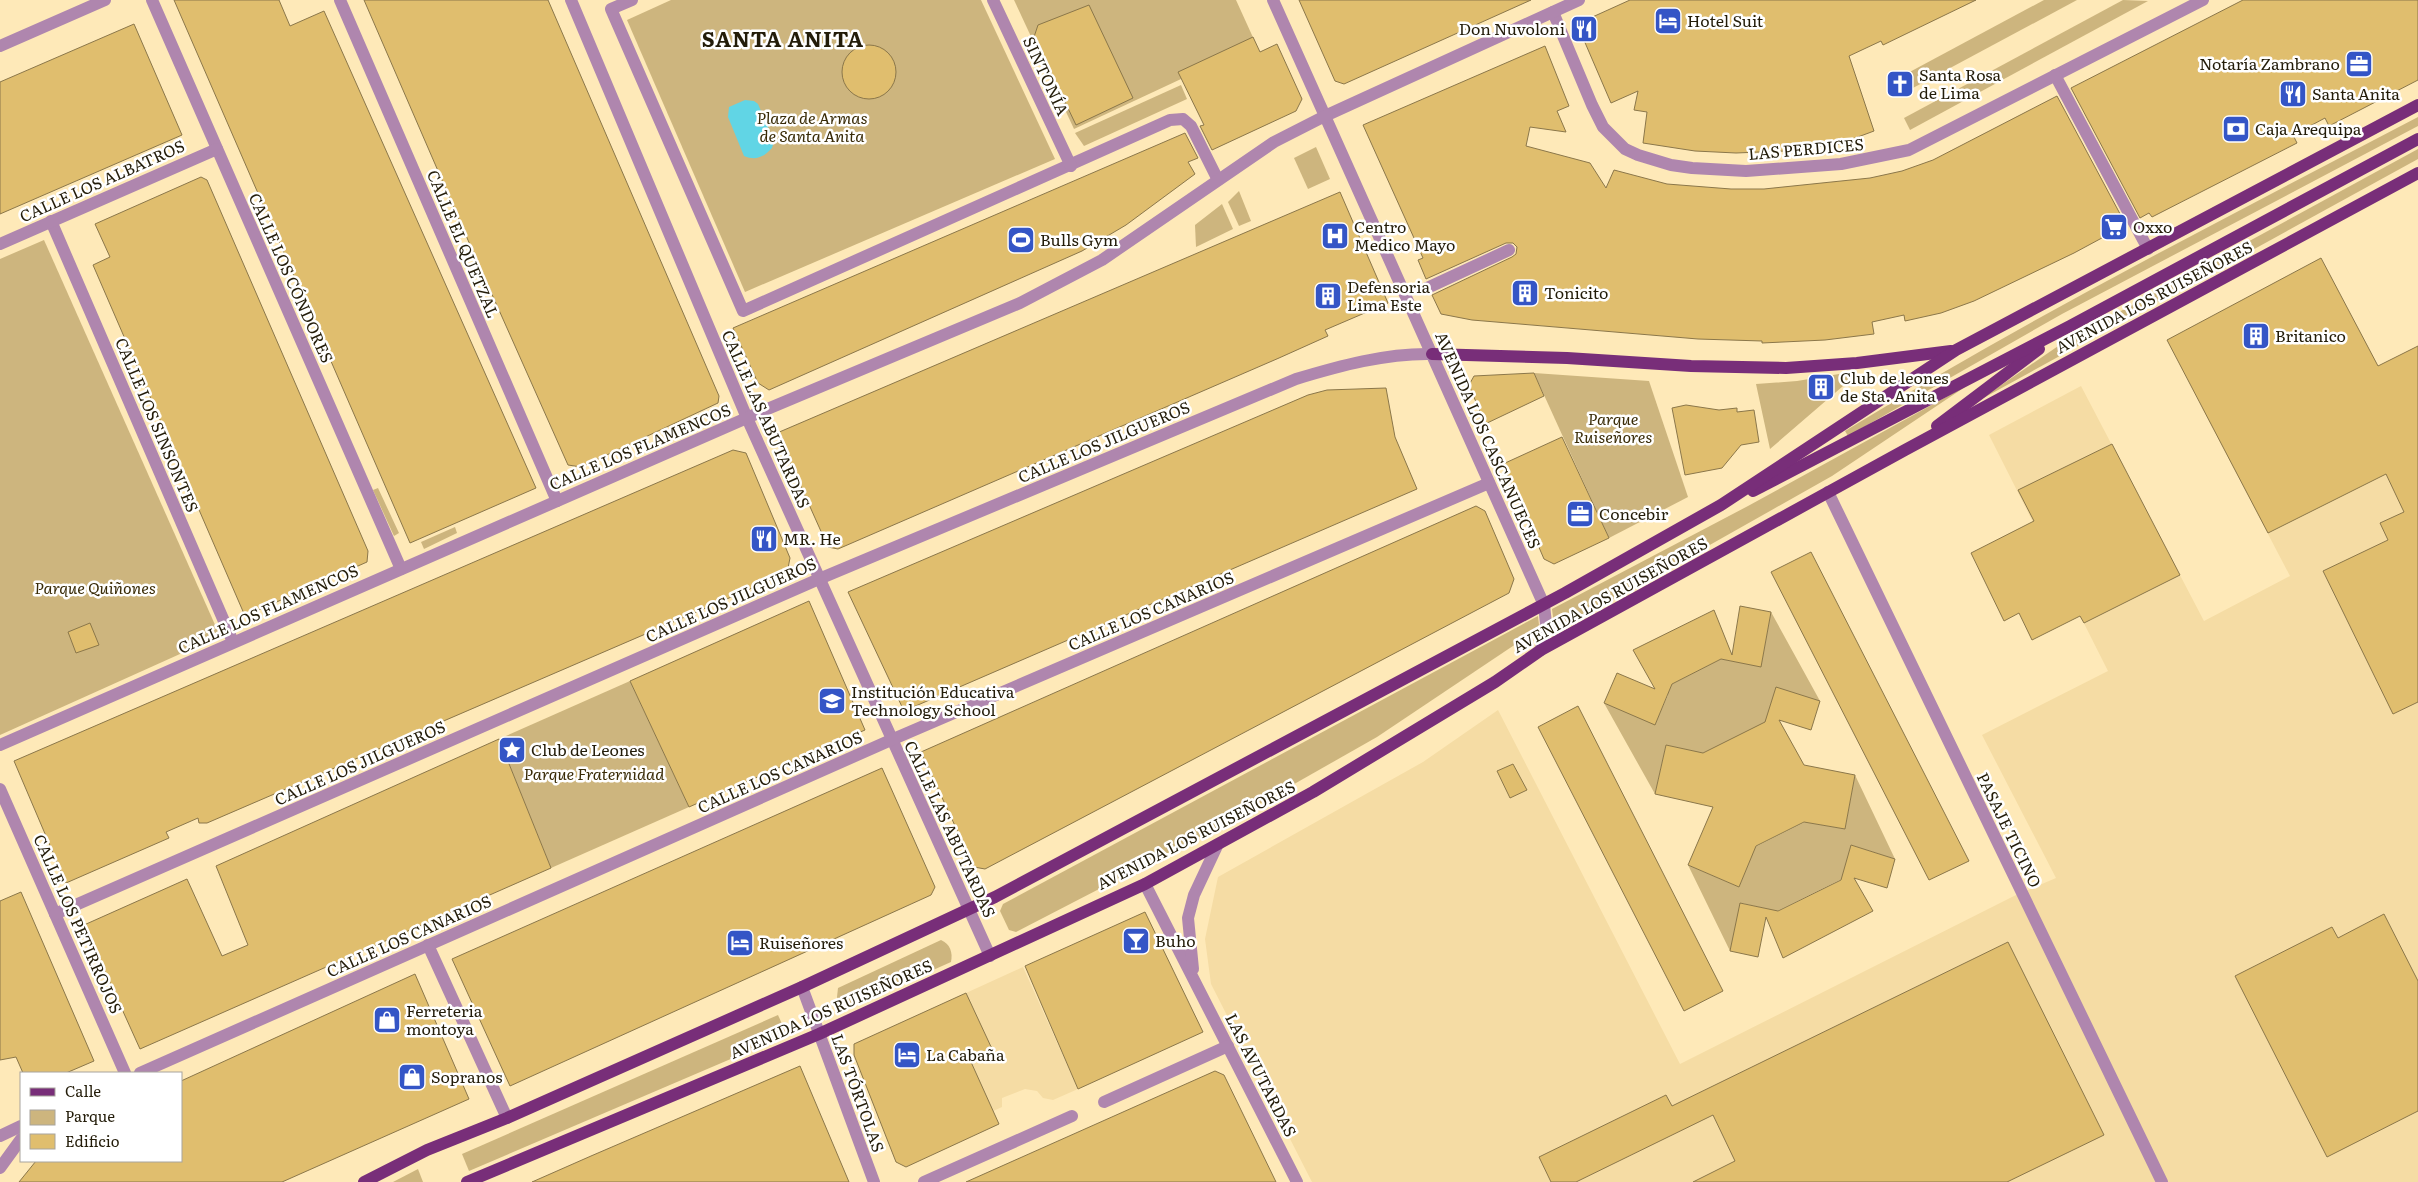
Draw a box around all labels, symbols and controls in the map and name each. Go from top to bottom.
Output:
hotel icon: Hotel Suit [1653,6,1683,36]
place label: Hotel Suit [1687,8,1764,32]
restaurant icon: Don Nuvoloni [1569,14,1599,44]
place label: Don Nuvoloni [1459,16,1565,40]
district label: SANTA ANITA [702,22,864,53]
street label: SINTONÍA [1018,32,1076,119]
office icon: Notaría Zambrano [2344,49,2374,79]
place label: Notaría Zambrano [2199,51,2340,75]
place label: Santa Rosa de Lima [1919,62,2002,104]
church icon: Santa Rosa de Lima [1885,69,1915,99]
restaurant icon: Santa Anita [2278,79,2308,109]
place label: Santa Anita [2312,81,2400,105]
park label: Plaza de Armas de Santa Anita [757,105,867,147]
bank icon: Caja Arequipa [2221,114,2251,144]
place label: Caja Arequipa [2255,116,2362,140]
street label: LAS PERDICES [1747,131,1865,165]
street label: CALLE LOS ALBATROS [15,133,188,227]
street label: CALLE EL QUETZAL [422,166,506,321]
street label: CALLE LOS CÓNDORES [244,189,340,366]
supermarket icon: Oxxo [2099,212,2129,242]
place label: Centro Medico Mayo [1354,214,1455,256]
place label: Oxxo [2133,214,2172,238]
hospital icon: Centro Medico Mayo [1320,221,1350,251]
sports icon: Bulls Gym [1006,225,1036,255]
place label: Bulls Gym [1040,227,1119,251]
street label: AVENIDA LOS RUISEÑORES [2051,234,2256,358]
place label: Defensoria Lima Este [1347,274,1430,316]
building icon: Tonicito [1510,278,1540,308]
place label: Tonicito [1544,280,1608,304]
building icon: Defensoria Lima Este [1313,281,1343,311]
building icon: Britanico [2241,321,2271,351]
place label: Britanico [2275,323,2346,347]
street label: CALLE LAS ABUTARDAS [717,326,817,511]
street label: AVENIDA LOS CASCANUECES [1430,327,1548,552]
street label: CALLE LOS SINSONTES [110,334,206,516]
place label: Club de leones de Sta. Anita [1840,365,1949,407]
building icon: Club de leones de Sta. Anita [1806,372,1836,402]
street label: CALLE LOS JILGUEROS [1014,394,1193,488]
street label: CALLE LOS FLAMENCOS [545,397,734,495]
park label: Parque Ruiseñores [1574,406,1652,448]
office icon: Concebir [1565,499,1595,529]
place label: Concebir [1599,501,1669,525]
restaurant icon: MR. He [749,524,779,554]
place label: MR. He [783,526,841,550]
street label: AVENIDA LOS RUISEÑORES [1508,530,1711,658]
street label: CALLE LOS JILGUEROS [641,551,820,648]
street label: CALLE LOS FLAMENCOS [174,557,362,659]
street label: CALLE LOS CANARIOS [1064,564,1237,656]
park label: Parque Quiñones [34,575,156,599]
place label: Institución Educativa Technology School [851,679,1015,721]
school or university icon: Institución Educativa Technology School [817,686,847,716]
street label: CALLE LOS JILGUEROS [270,714,449,811]
street label: CALLE LOS CANARIOS [693,724,866,818]
place icon: Club de Leones [497,735,527,765]
street label: CALLE LAS ABUTARDAS [899,736,1002,921]
place label: Club de Leones [531,737,645,761]
park label: Parque Fraternidad [524,761,665,785]
street label: PASAJE TICINO [1972,768,2048,891]
street label: AVENIDA LOS RUISEÑORES [1092,774,1299,895]
street label: CALLE LOS PETIRROJOS [28,830,129,1017]
street label: CALLE LOS CANARIOS [322,888,495,982]
bar icon: Buho [1121,926,1151,956]
hotel icon: Ruiseñores [725,928,755,958]
place label: Buho [1155,928,1196,952]
place label: Ruiseñores [759,930,843,954]
street label: AVENIDA LOS RUISEÑORES [725,952,936,1064]
place label: Ferreteria montoya [406,998,483,1040]
shop icon: Ferreteria montoya [372,1005,402,1035]
street label: LAS AVUTARDAS [1220,1009,1303,1141]
street label: LAS TÓRTOLAS [826,1030,891,1155]
hotel icon: La Cabaña [892,1040,922,1070]
place label: La Cabaña [926,1042,1005,1066]
shop icon: Sopranos [397,1062,427,1092]
place label: Sopranos [431,1064,502,1088]
legend [20,1072,182,1162]
text: Calle [65,1079,101,1102]
text: Parque [65,1104,115,1127]
text: Edificio [65,1129,120,1152]

